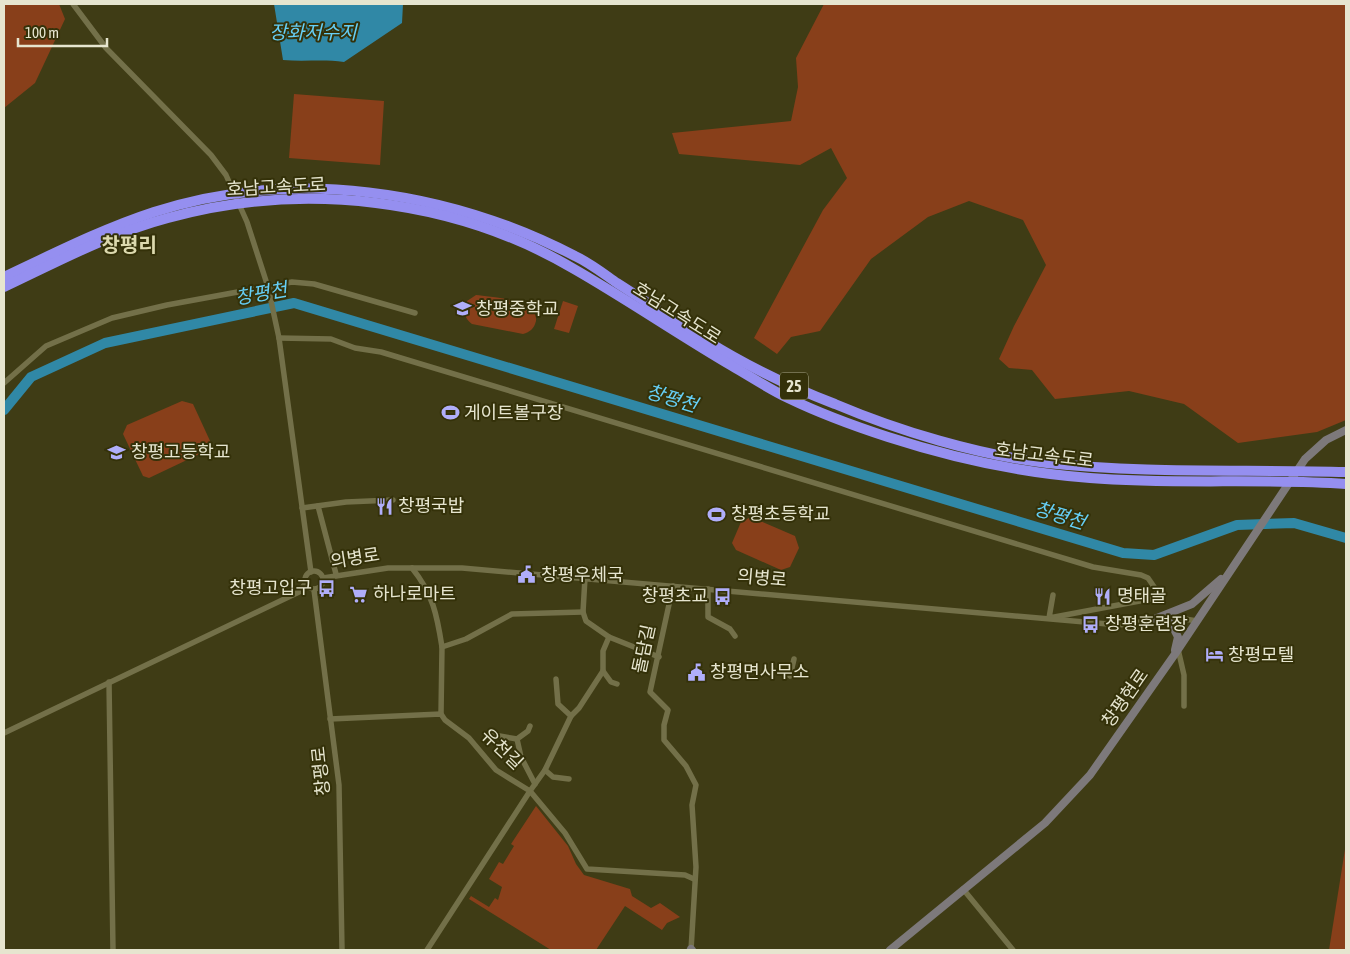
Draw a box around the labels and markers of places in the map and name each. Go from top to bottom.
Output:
place label: 창평중학교 [476,298,559,319]
school or university icon: 창평중학교 [452,299,472,319]
place label: 게이트볼구장 [464,402,563,423]
sports icon: 게이트볼구장 [440,403,460,423]
place label: 창평고등학교 [131,441,230,462]
school or university icon: 창평고등학교 [107,442,127,462]
place label: 창평국밥 [398,495,464,516]
restaurant icon: 창평국밥 [374,496,394,516]
place label: 창평초등학교 [731,503,830,524]
sports icon: 창평초등학교 [707,504,727,524]
place label: 창평우체국 [541,564,624,585]
public building icon: 창평우체국 [517,565,537,585]
place label: 창평고입구 [229,577,312,598]
bus stop icon: 창평고입구 [316,578,336,598]
place label: 하나로마트 [373,583,456,604]
supermarket icon: 하나로마트 [349,584,369,604]
place label: 창평초교 [642,585,708,606]
place label: 명태골 [1117,585,1167,606]
bus stop icon: 창평초교 [712,586,732,606]
restaurant icon: 명태골 [1093,586,1113,606]
place label: 창평훈련장 [1105,613,1188,634]
bus stop icon: 창평훈련장 [1081,614,1101,634]
place label: 창평모텔 [1228,644,1294,665]
hotel icon: 창평모텔 [1204,645,1224,665]
place label: 창평면사무소 [710,661,809,682]
public building icon: 창평면사무소 [686,662,706,682]

